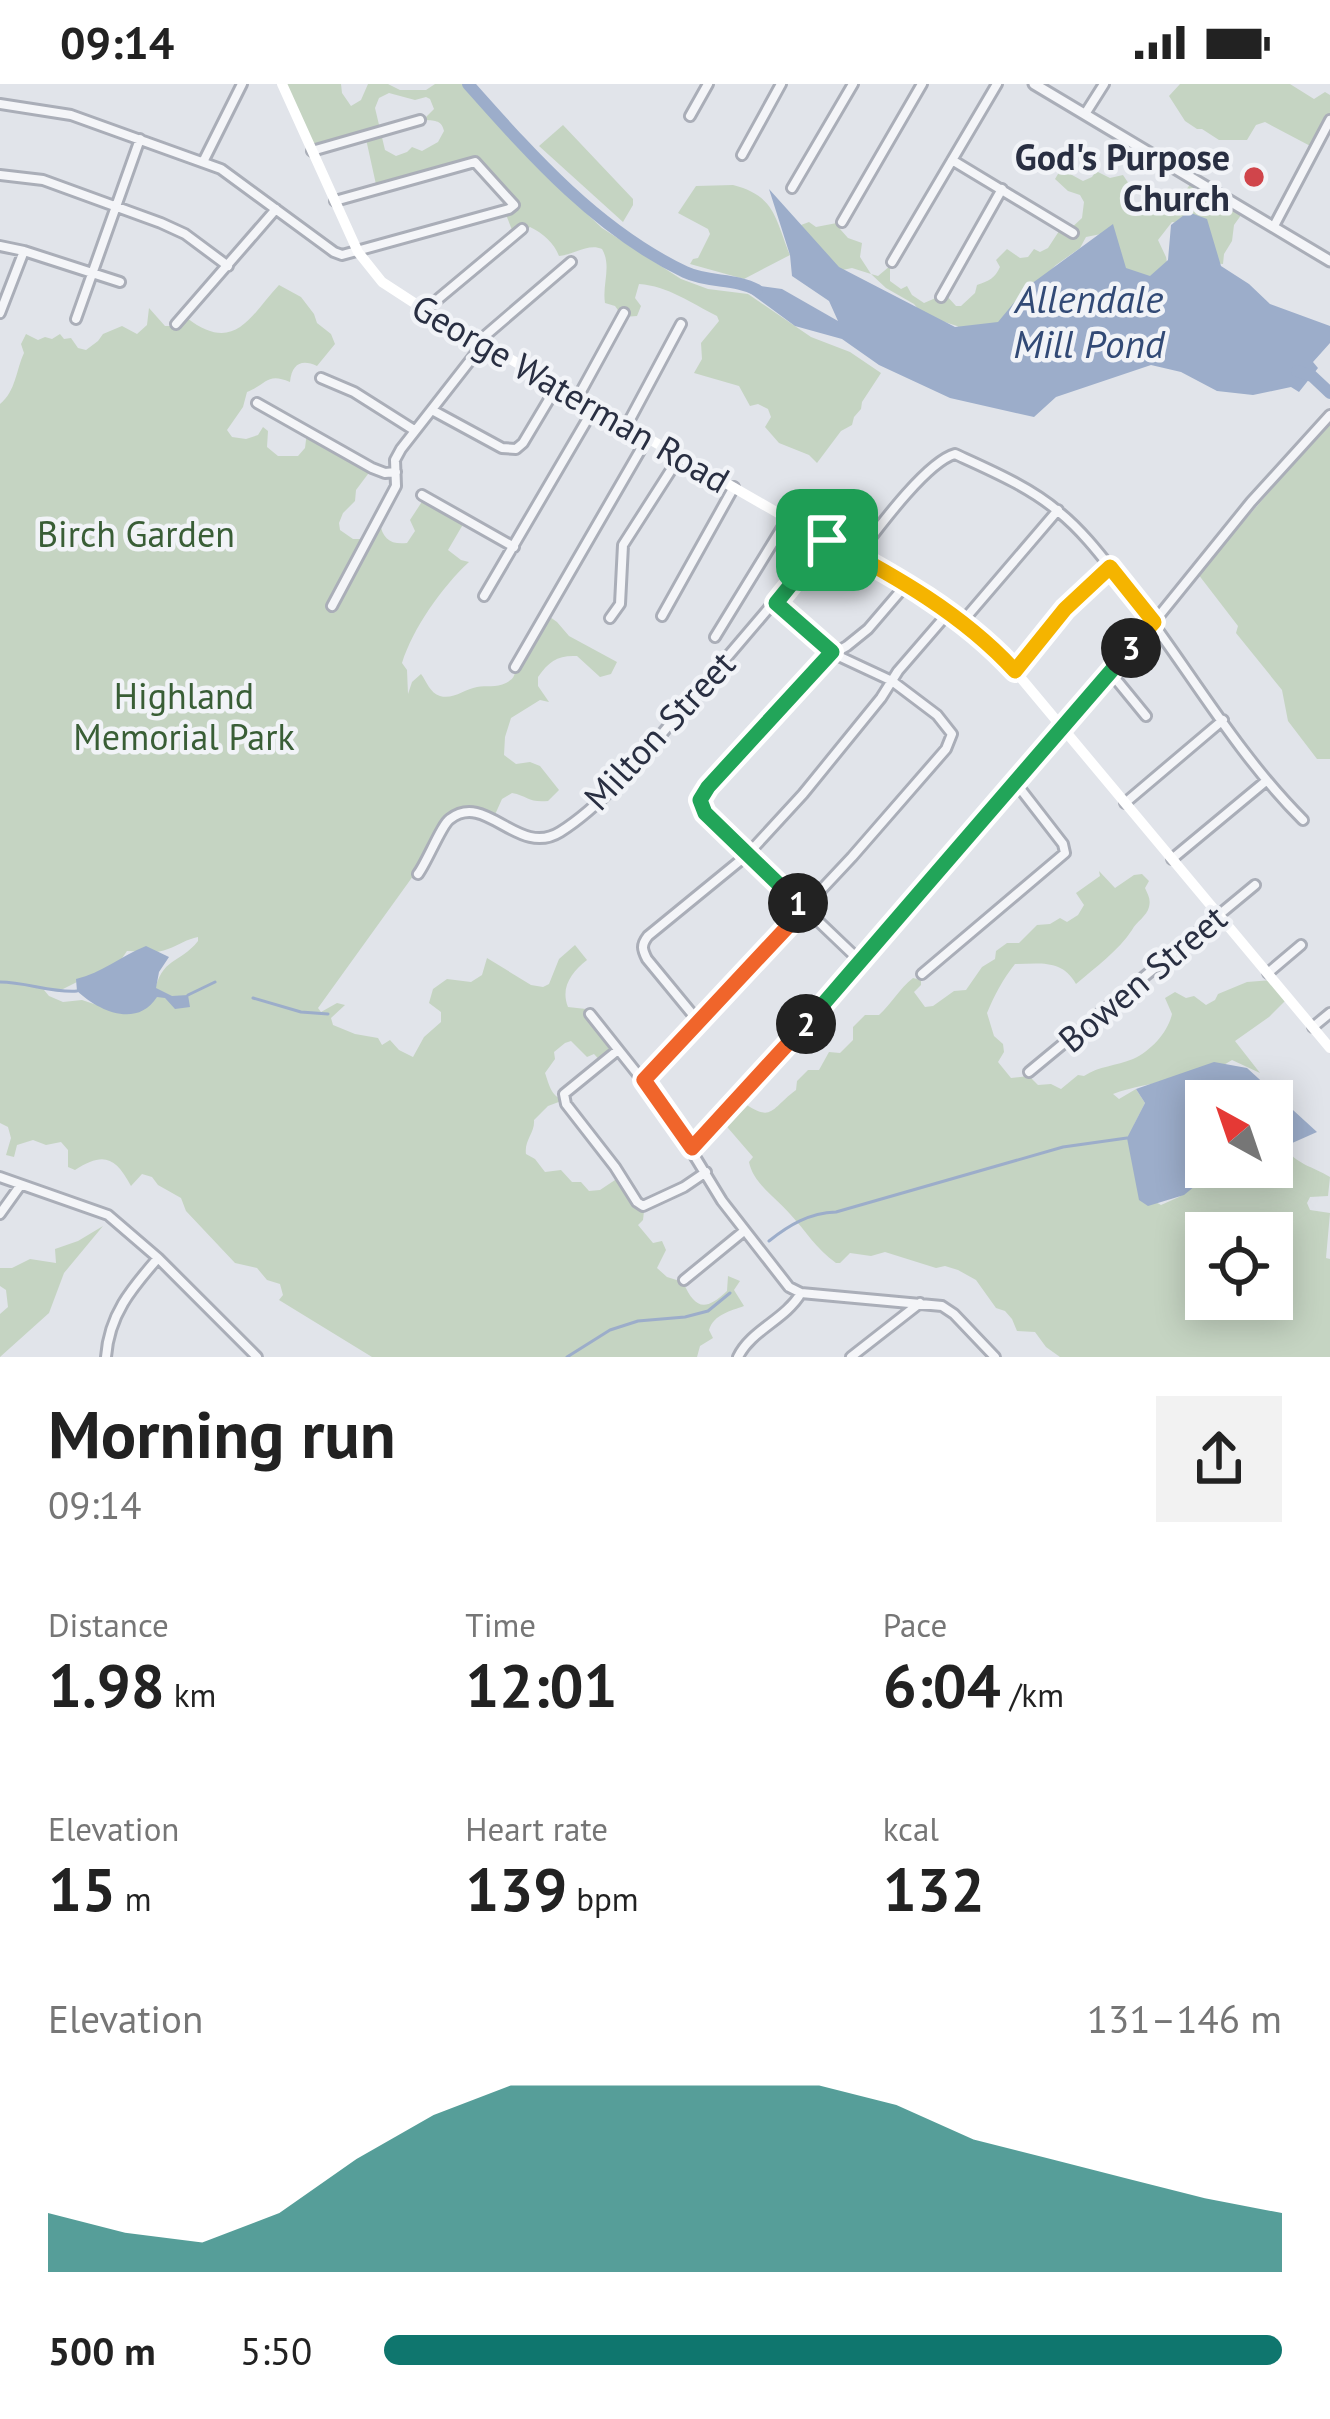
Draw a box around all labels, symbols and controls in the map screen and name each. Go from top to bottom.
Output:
text: 09:14 [60,13,174,71]
place label: God's Purpose Church [1015,133,1230,221]
marker: God's Purpose Church [1241,164,1267,190]
water label: Allendale Mill Pond [1013,273,1166,369]
street label: George Waterman Road [404,283,738,503]
pin [776,489,878,591]
icon: arrive [794,507,860,573]
park label: Birch Garden [37,510,235,557]
pin: 3 [1101,618,1161,678]
text: 3 [1122,626,1140,669]
street label: Milton Street [573,640,745,820]
park label: Highland Memorial Park [73,672,295,760]
pin: 1 [768,873,828,933]
text: 1 [789,881,807,924]
street label: Bowen Street [1048,894,1236,1062]
pin: 2 [776,994,836,1054]
text: 2 [797,1002,815,1045]
north arrow [1185,1080,1293,1188]
map controls [1185,1080,1293,1320]
button: locate [1185,1212,1293,1320]
text: Morning run [48,1391,396,1476]
button: share [1156,1396,1282,1522]
text: 09:14 [48,1479,142,1530]
text: Distance [48,1603,169,1646]
text: Time [465,1603,536,1646]
text: Pace [883,1603,947,1646]
text: 1.98 [48,1646,165,1724]
text: 12:01 [465,1646,618,1724]
text: 6:04 [883,1646,1001,1724]
text: km [165,1673,216,1716]
text: /km [1001,1673,1064,1716]
text: Elevation [48,1807,179,1850]
text: Heart rate [465,1807,608,1850]
text: kcal [883,1807,939,1850]
text: 15 [48,1850,116,1928]
text: 139 [465,1850,567,1928]
text: 132 [883,1850,985,1928]
text: m [116,1877,152,1920]
text: bpm [567,1877,639,1920]
text: Elevation [48,1993,203,2044]
text: 131–146 m [1087,1993,1282,2044]
text: 500 m [48,2325,156,2376]
text: 5:50 [240,2325,312,2376]

